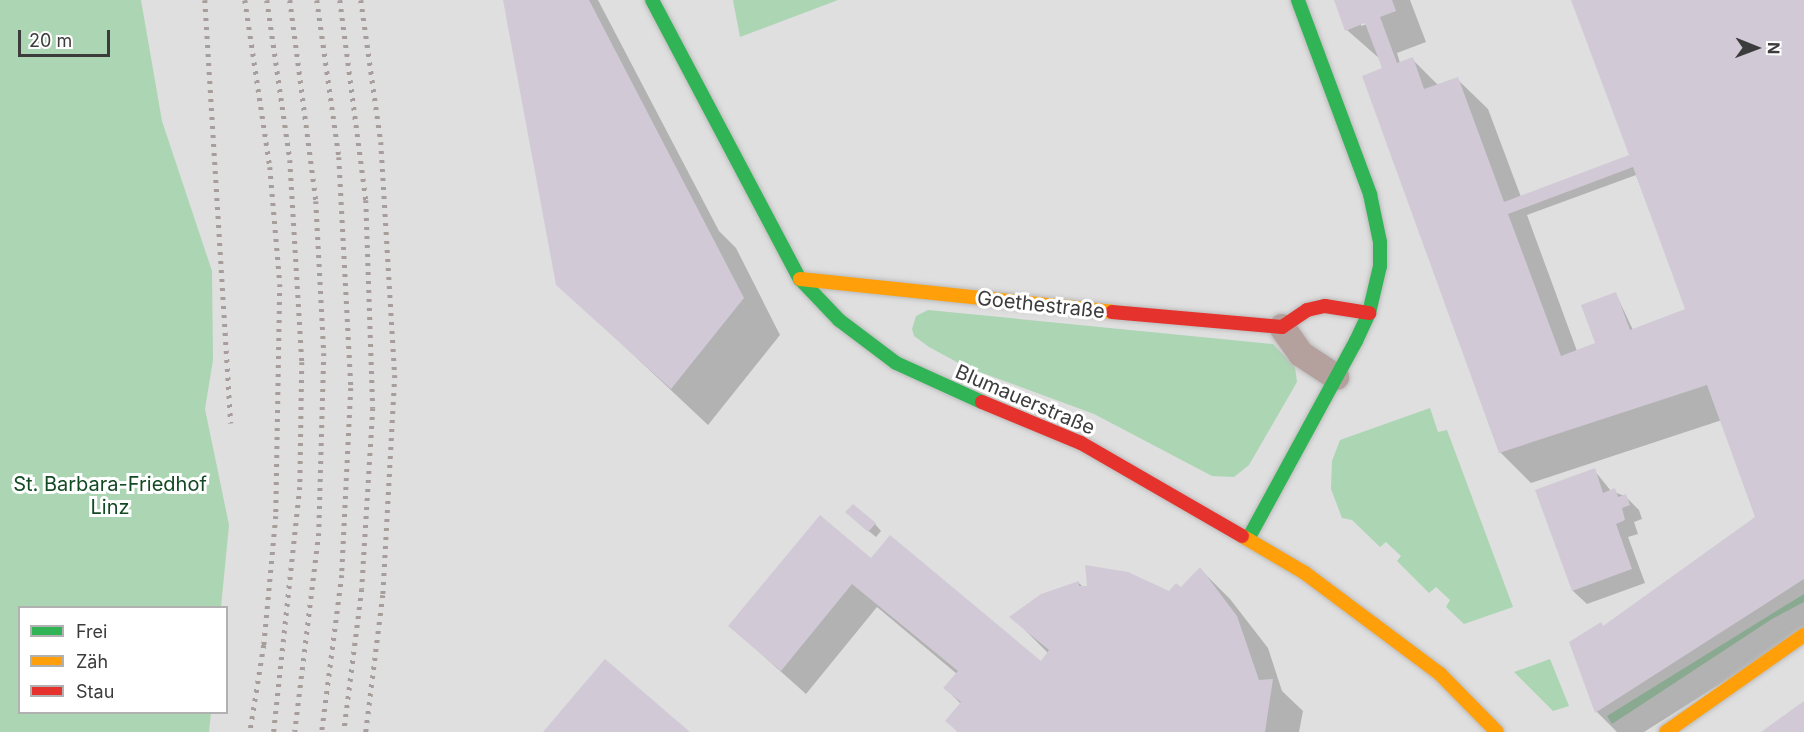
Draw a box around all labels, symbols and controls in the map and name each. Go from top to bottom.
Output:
scale bar [21,18,112,56]
north arrow [1726,18,1786,78]
text: 20 m [29,30,72,51]
text: N [1764,42,1784,55]
street label: Goethestraße [976,286,1106,324]
street label: Blumauerstraße [952,360,1098,440]
park label: St. Barbara-Friedhof Linz [13,473,207,520]
legend [18,606,228,714]
text: Frei [76,621,107,642]
text: Zäh [76,651,108,672]
text: Stau [76,681,114,702]

